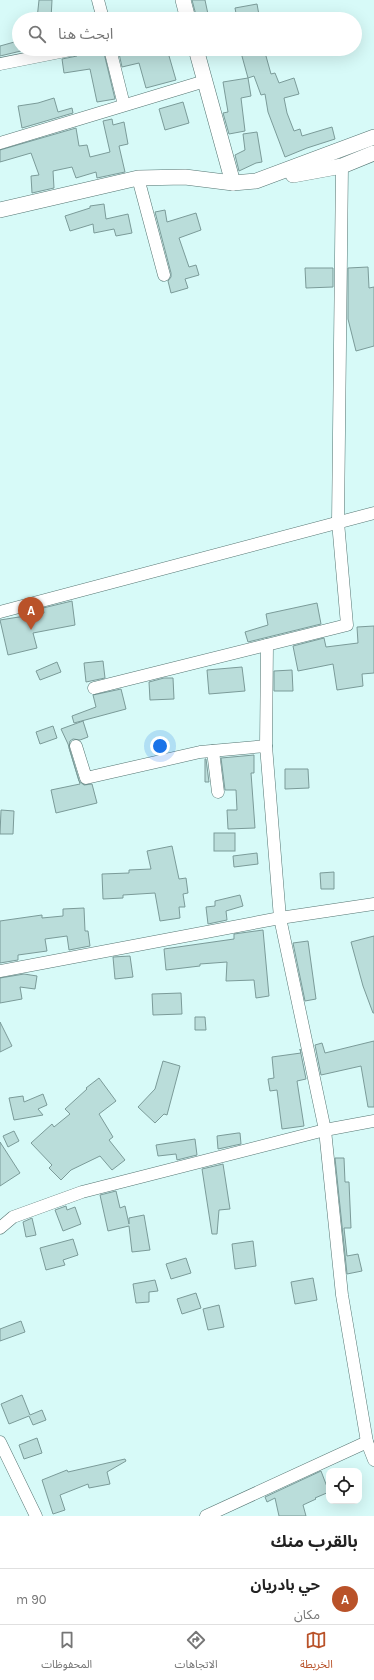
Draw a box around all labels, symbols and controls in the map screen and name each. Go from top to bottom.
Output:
search box [12,12,362,56]
icon: search [26,23,48,45]
text: ابحث هنا [58,25,113,43]
pin: A [18,597,44,630]
your location [150,736,170,756]
map controls [326,1468,362,1504]
button: locate [326,1468,362,1504]
text: بالقرب منك [271,1531,358,1551]
text: حي بادريان [251,1576,320,1594]
text: 90 m [16,1592,47,1607]
text: A [341,1592,349,1607]
text: مكان [294,1607,320,1622]
tab: المحفوظات [41,1629,92,1676]
tab: الاتجاهات [175,1629,218,1676]
tab: الخريطة [300,1629,333,1676]

